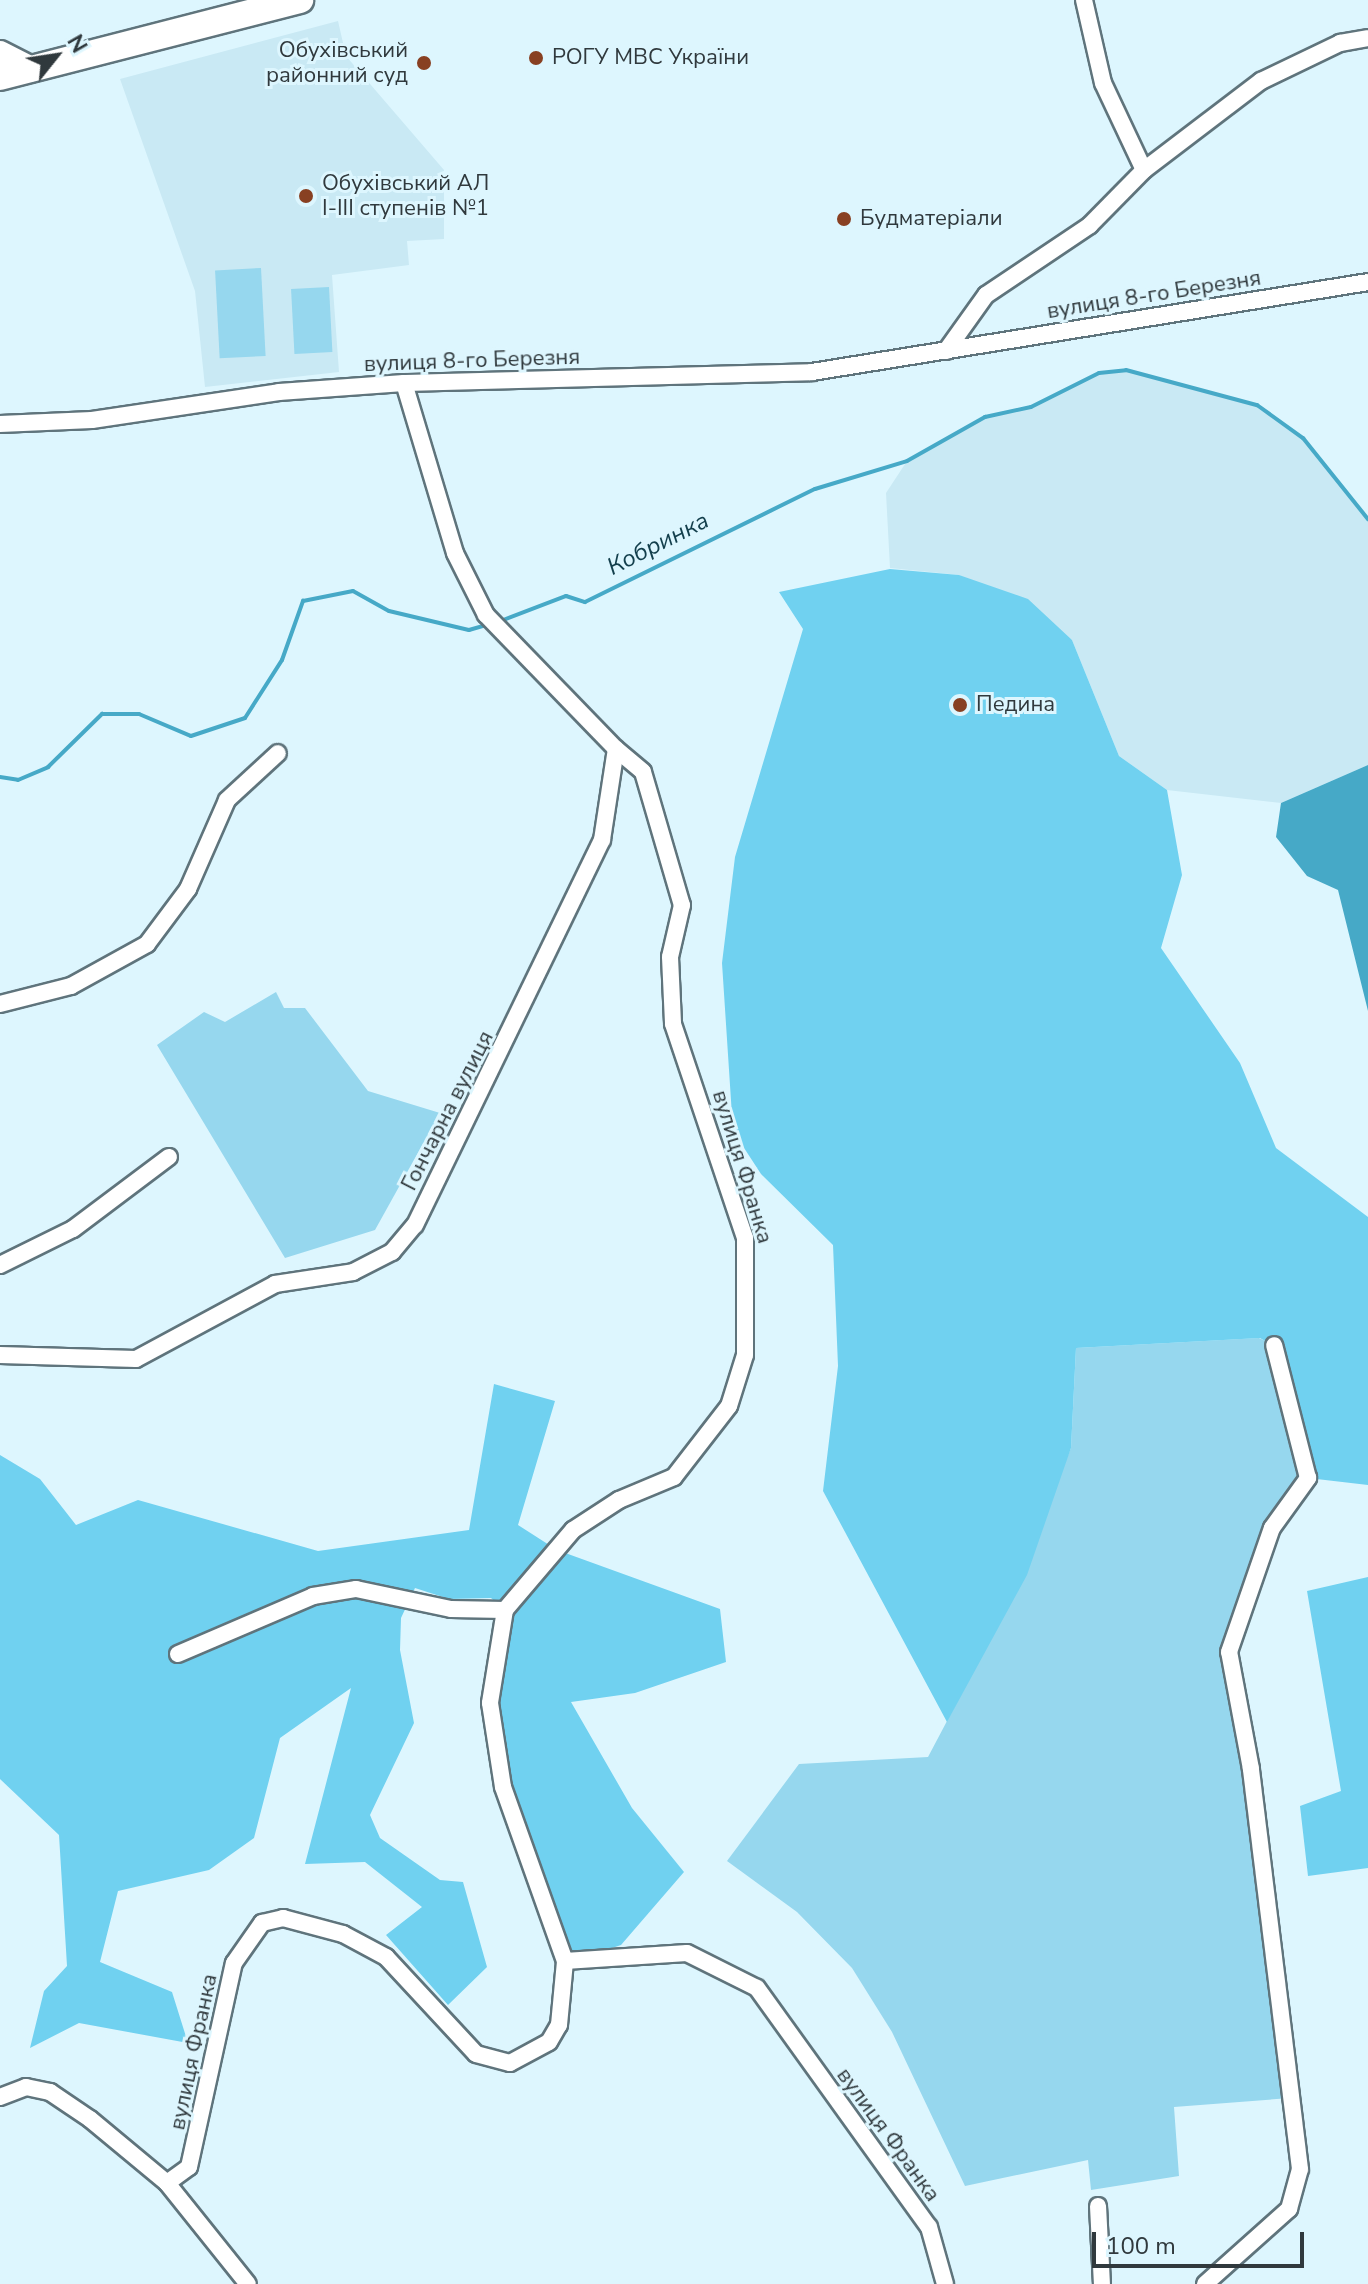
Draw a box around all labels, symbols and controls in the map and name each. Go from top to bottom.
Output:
north arrow [16,16,96,96]
text: N [60,29,94,59]
place label: Обухівський районний суд [266,37,408,88]
place label: РОГУ МВС України [552,45,749,71]
marker: РОГУ МВС України [527,49,545,67]
marker: Обухівський районний суд [415,54,433,72]
place label: Обухівський АЛ І-ІІІ ступенів №1 [322,170,489,222]
marker: Обухівський АЛ І-ІІІ ступенів №1 [297,187,315,205]
place label: Будматеріали [860,206,1003,232]
marker: Будматеріали [835,210,853,228]
street label: вулиця 8-го Березня [1045,265,1263,325]
street label: вулиця 8-го Березня [363,344,581,378]
water label: Кобринка [602,506,714,582]
place label: Педина [976,692,1055,718]
marker: Педина [951,696,969,714]
street label: Гончарна вулиця [396,1027,500,1195]
street label: вулиця Франка [706,1087,778,1247]
street label: вулиця Франка [165,1972,223,2132]
street label: вулиця Франка [831,2063,945,2207]
scale bar [1096,2216,1308,2266]
text: 100 m [1106,2230,1176,2262]

